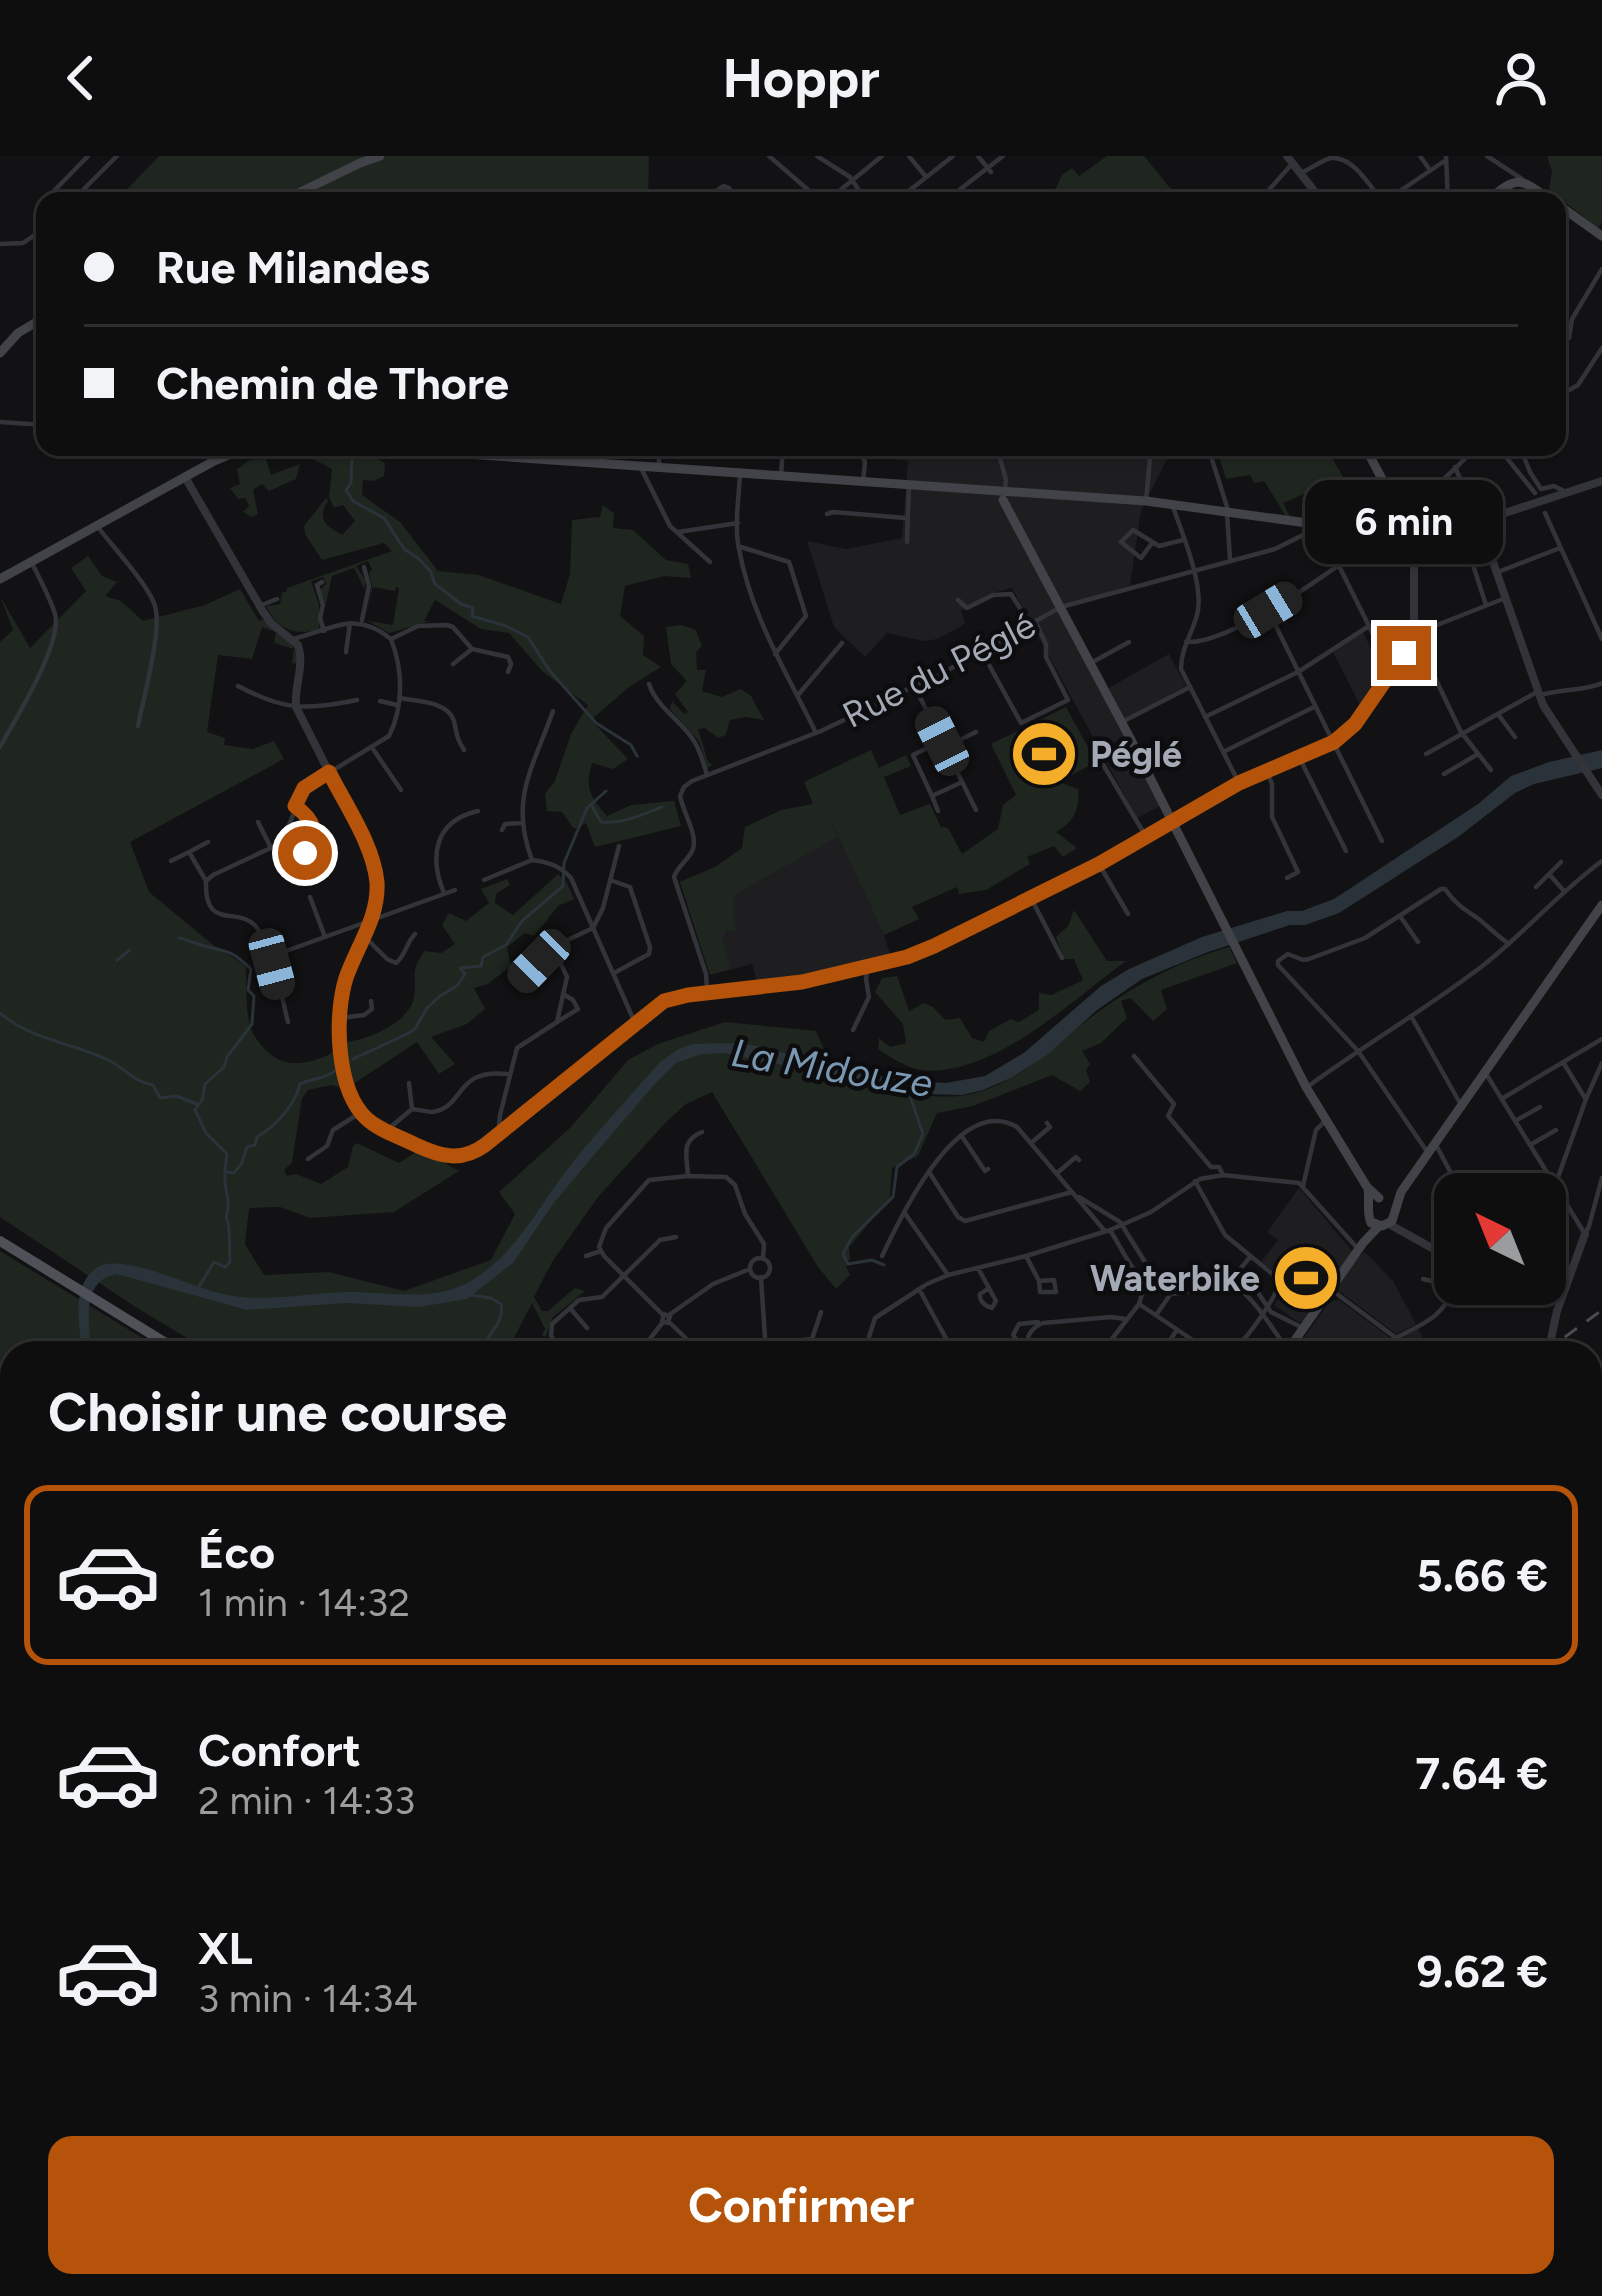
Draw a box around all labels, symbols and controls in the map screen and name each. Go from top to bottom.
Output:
icon: back [48,45,114,111]
icon: person [1488,45,1554,111]
text: Hoppr [722,46,880,111]
text: Rue Milandes [156,240,430,294]
text: Chemin de Thore [156,356,509,410]
callout: 6 min [1305,479,1503,563]
text: 6 min [1355,498,1453,545]
car [1228,576,1308,644]
street label: Rue du Péglé [836,603,1042,737]
route end [1377,626,1431,680]
car [910,701,974,781]
sports icon: Péglé [1009,719,1079,789]
place label: Péglé [1090,733,1182,776]
route start [278,826,332,880]
car [501,923,577,999]
car [245,925,299,1003]
water label: La Midouze [728,1029,936,1107]
north arrow [1434,1173,1566,1305]
map controls [1434,1173,1566,1305]
sports icon: Waterbike [1271,1243,1341,1313]
place label: Waterbike [1090,1257,1260,1300]
text: Choisir une course [48,1380,507,1445]
icon: car [54,1521,162,1629]
text: Éco [198,1525,275,1579]
text: 5.66 € [1417,1548,1548,1602]
text: 1 min · 14:32 [198,1579,410,1626]
icon: car [54,1719,162,1827]
text: Confort [198,1723,361,1777]
text: 7.64 € [1415,1746,1548,1800]
text: 2 min · 14:33 [198,1777,415,1824]
icon: car [54,1917,162,2025]
text: XL [198,1921,253,1975]
text: 9.62 € [1417,1944,1548,1998]
text: 3 min · 14:34 [198,1975,418,2022]
button: Confirmer [48,2136,1554,2274]

